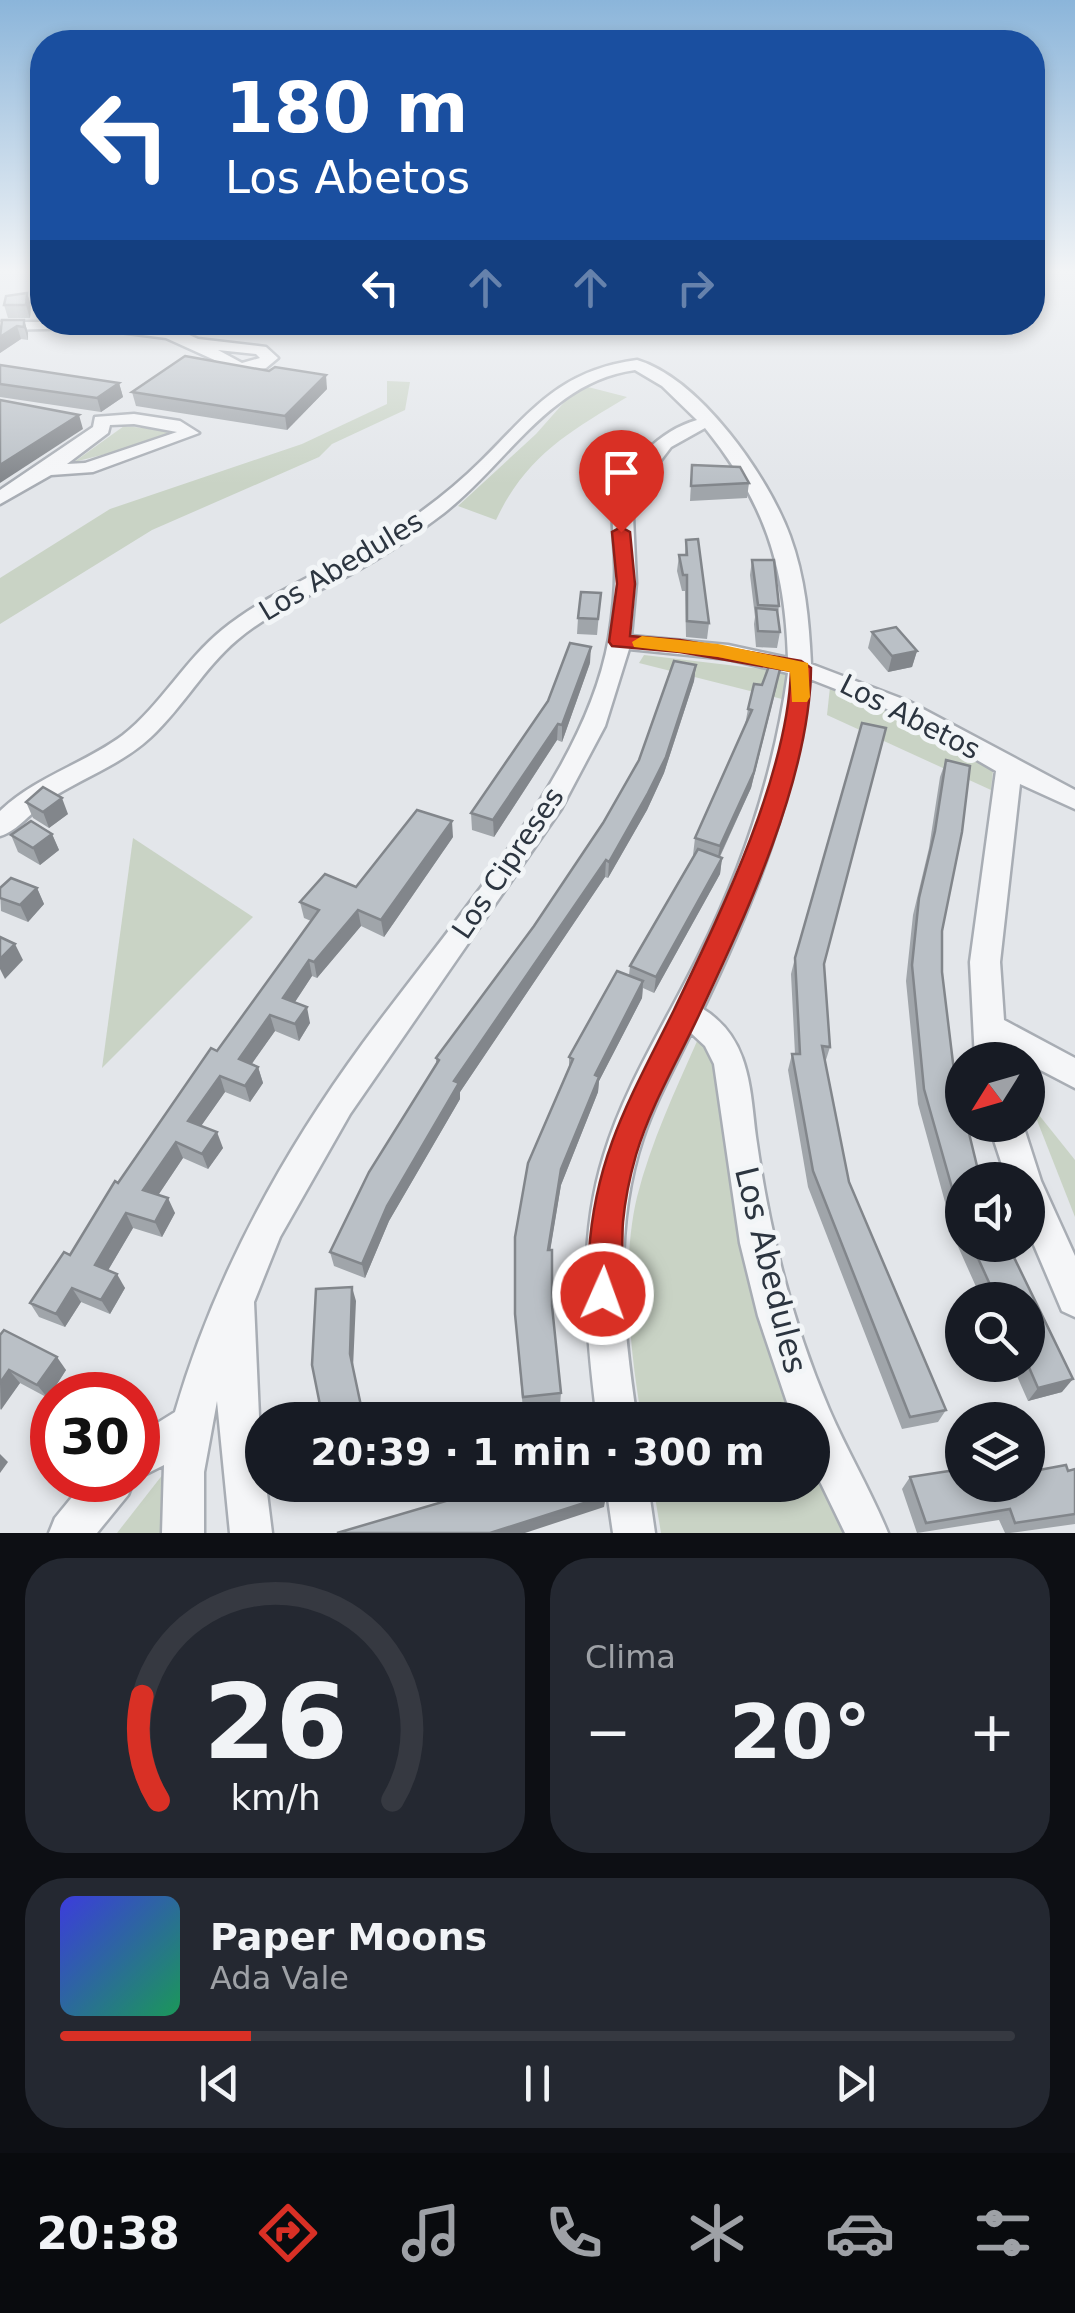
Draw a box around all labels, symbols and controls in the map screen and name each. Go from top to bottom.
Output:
text: 180 m [225,67,468,149]
icon: left [60,70,190,200]
text: Los Abetos [225,151,470,204]
icon: left [353,260,408,315]
icon: ahead [458,260,513,315]
icon: ahead [563,260,618,315]
icon: right [668,260,723,315]
pin [579,430,664,533]
icon: arrive [594,445,649,500]
street label: Los Abedules [253,504,429,628]
street label: Los Abetos [835,668,985,766]
street label: Los Cipreses [445,781,571,945]
north arrow [945,1042,1045,1142]
map controls [945,1042,1045,1502]
button: sound [945,1162,1045,1262]
street label: Los Abedules [727,1163,815,1377]
position arrow [551,1242,655,1346]
button: search [945,1282,1045,1382]
speed limit sign: 30 [30,1372,160,1502]
button: layers [945,1402,1045,1502]
text: 20:39 · 1 min · 300 m [310,1430,765,1474]
text: Clima [585,1638,676,1676]
text: 26 [203,1661,347,1783]
text: 20° [729,1688,871,1776]
text: − [585,1700,631,1764]
text: + [969,1700,1015,1764]
text: km/h [230,1777,320,1818]
text: Paper Moons [210,1915,487,1959]
text: Ada Vale [210,1959,349,1997]
icon: previous [192,2056,247,2111]
icon: pause [510,2056,565,2111]
icon: next [828,2056,883,2111]
icon: directions [253,2198,323,2268]
icon: music [396,2198,466,2268]
icon: phone [539,2198,609,2268]
icon: climate [682,2198,752,2268]
icon: car [825,2198,895,2268]
icon: filters [968,2198,1038,2268]
text: 20:38 [37,2207,180,2260]

